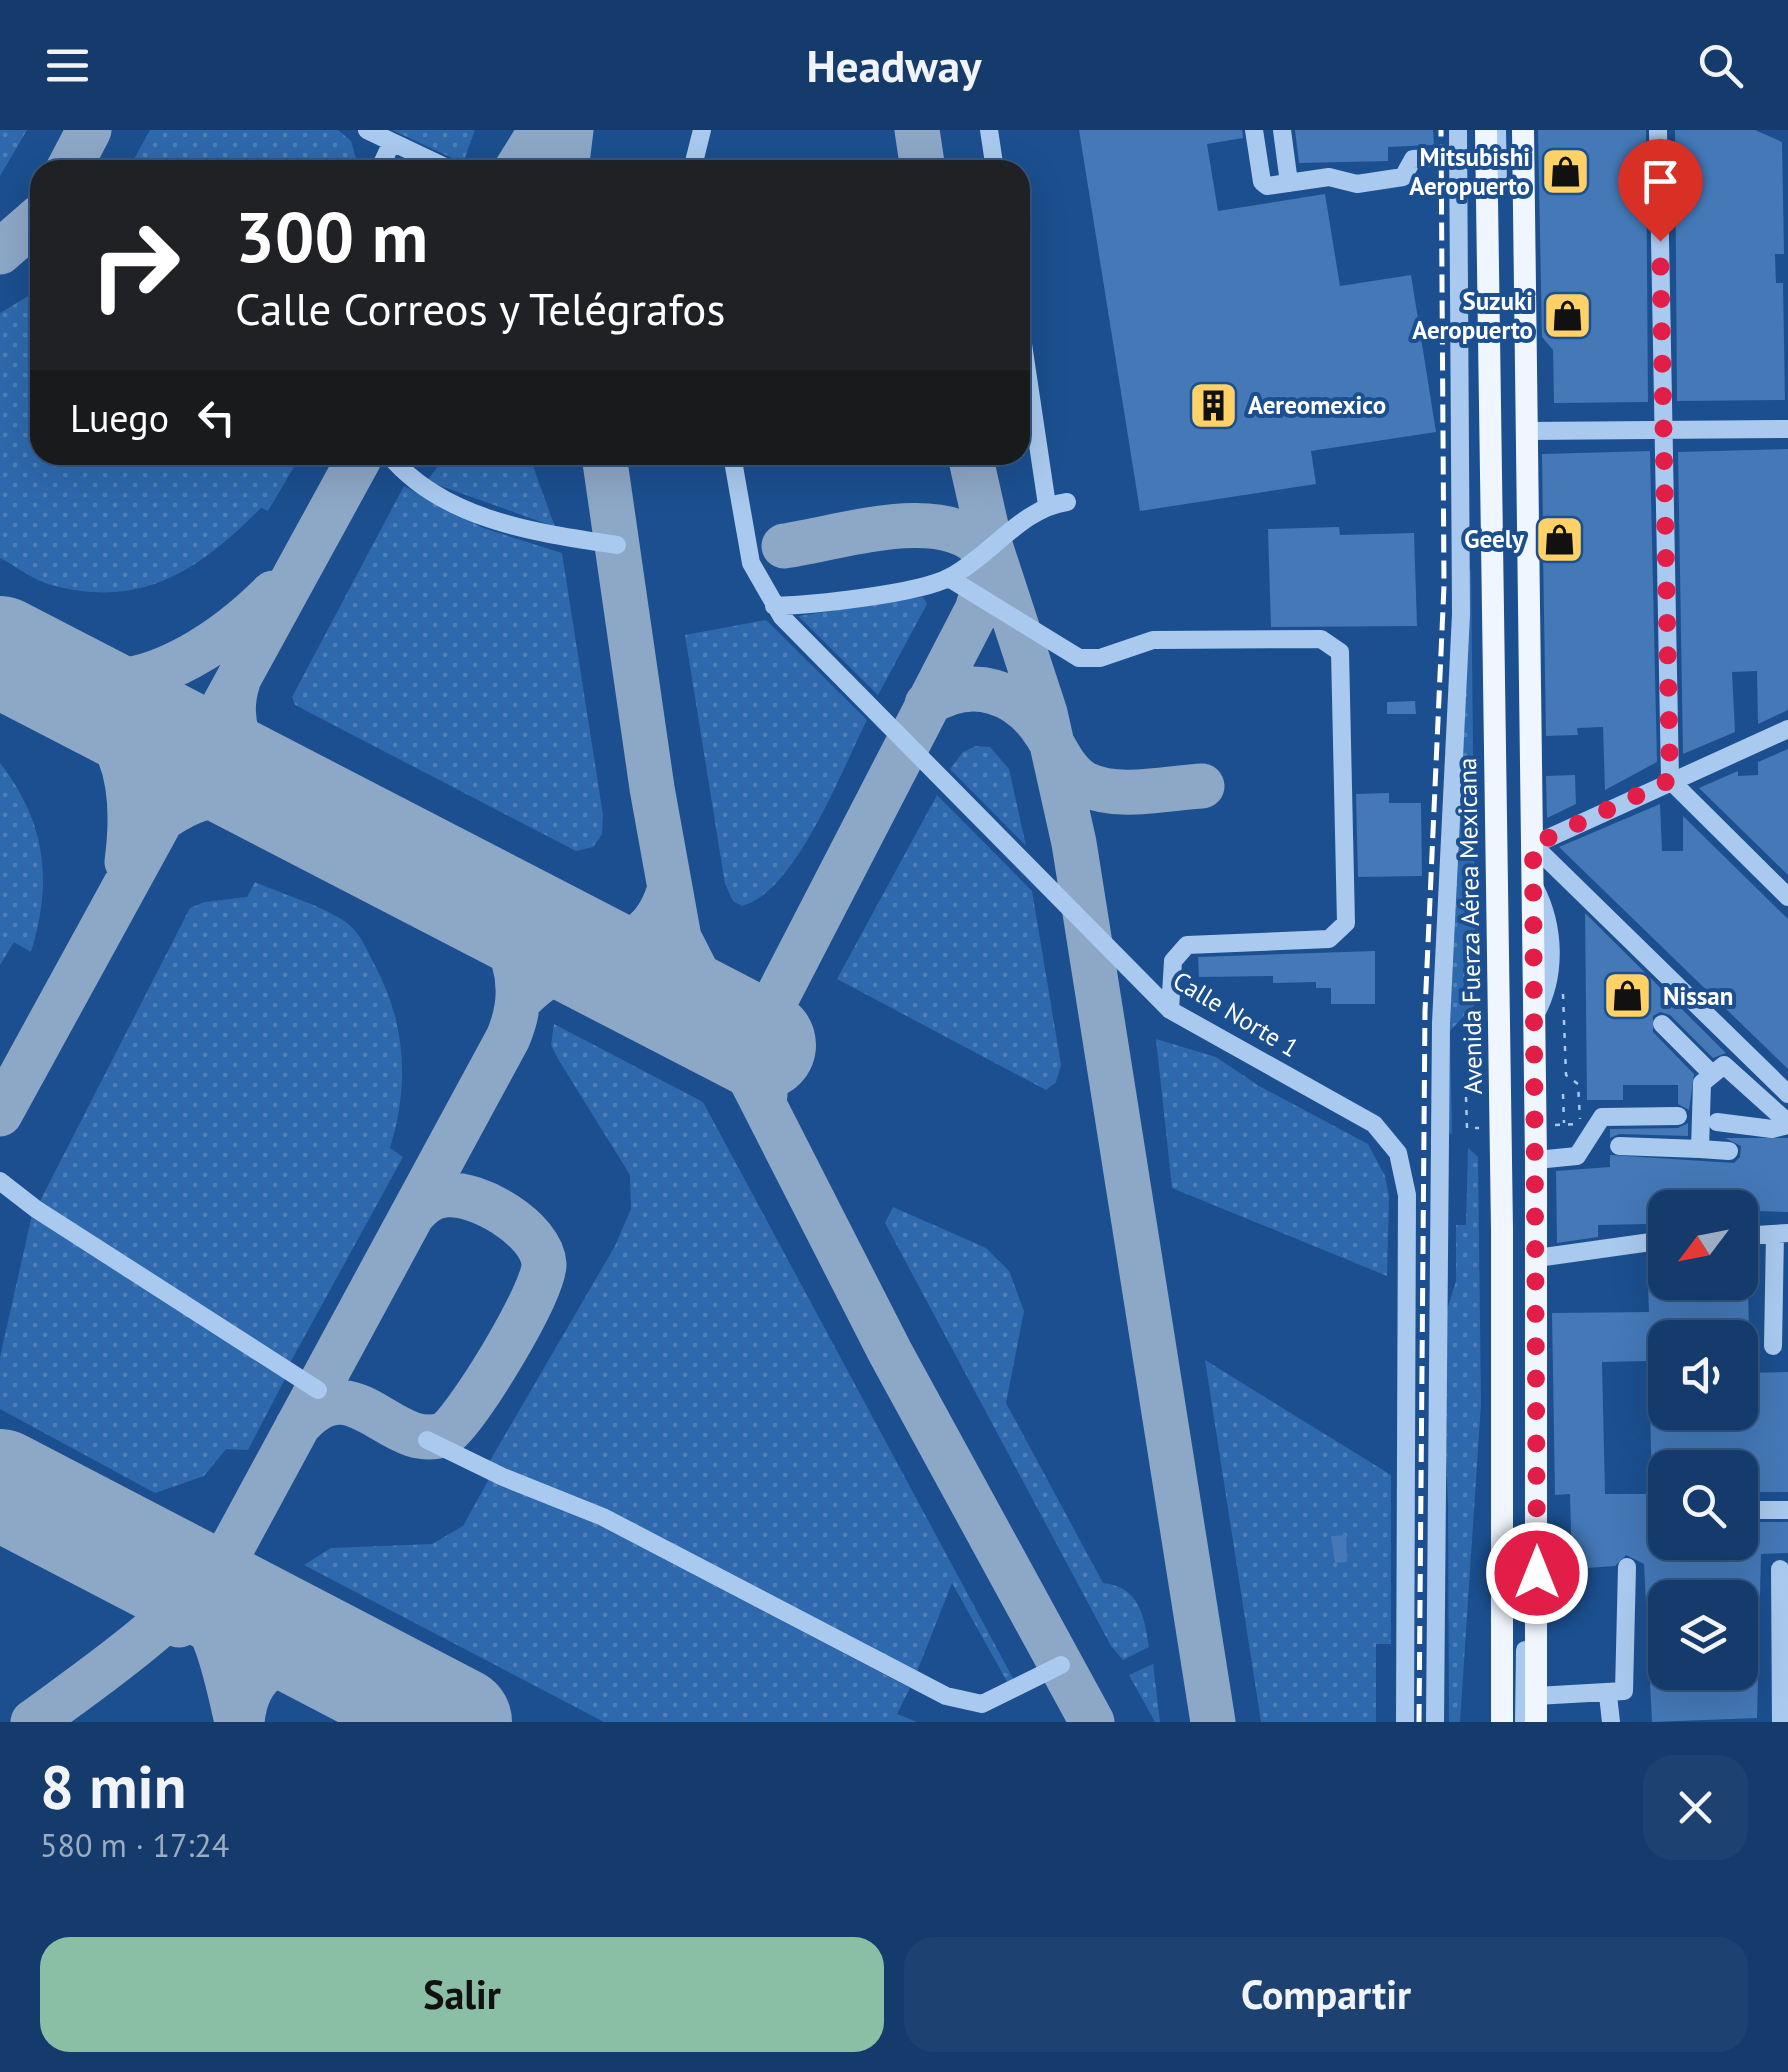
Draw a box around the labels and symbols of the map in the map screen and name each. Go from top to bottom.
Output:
pin [1618,139,1703,242]
place label: Mitsubishi Aeropuerto [1409,141,1530,202]
shop icon: Mitsubishi Aeropuerto [1539,145,1591,197]
place label: Suzuki Aeropuerto [1412,285,1533,346]
shop icon: Suzuki Aeropuerto [1542,289,1594,341]
building icon: Aereomexico [1187,379,1239,431]
place label: Aereomexico [1248,389,1386,421]
shop icon: Geely [1533,513,1585,565]
place label: Geely [1464,523,1525,555]
street label: Avenida Fuerza Aérea Mexicana [1451,757,1489,1095]
street label: Calle Norte 1 [1167,964,1305,1064]
shop icon: Nissan [1602,970,1654,1022]
place label: Nissan [1663,980,1733,1012]
north arrow [1648,1190,1758,1300]
position arrow [1485,1521,1589,1625]

